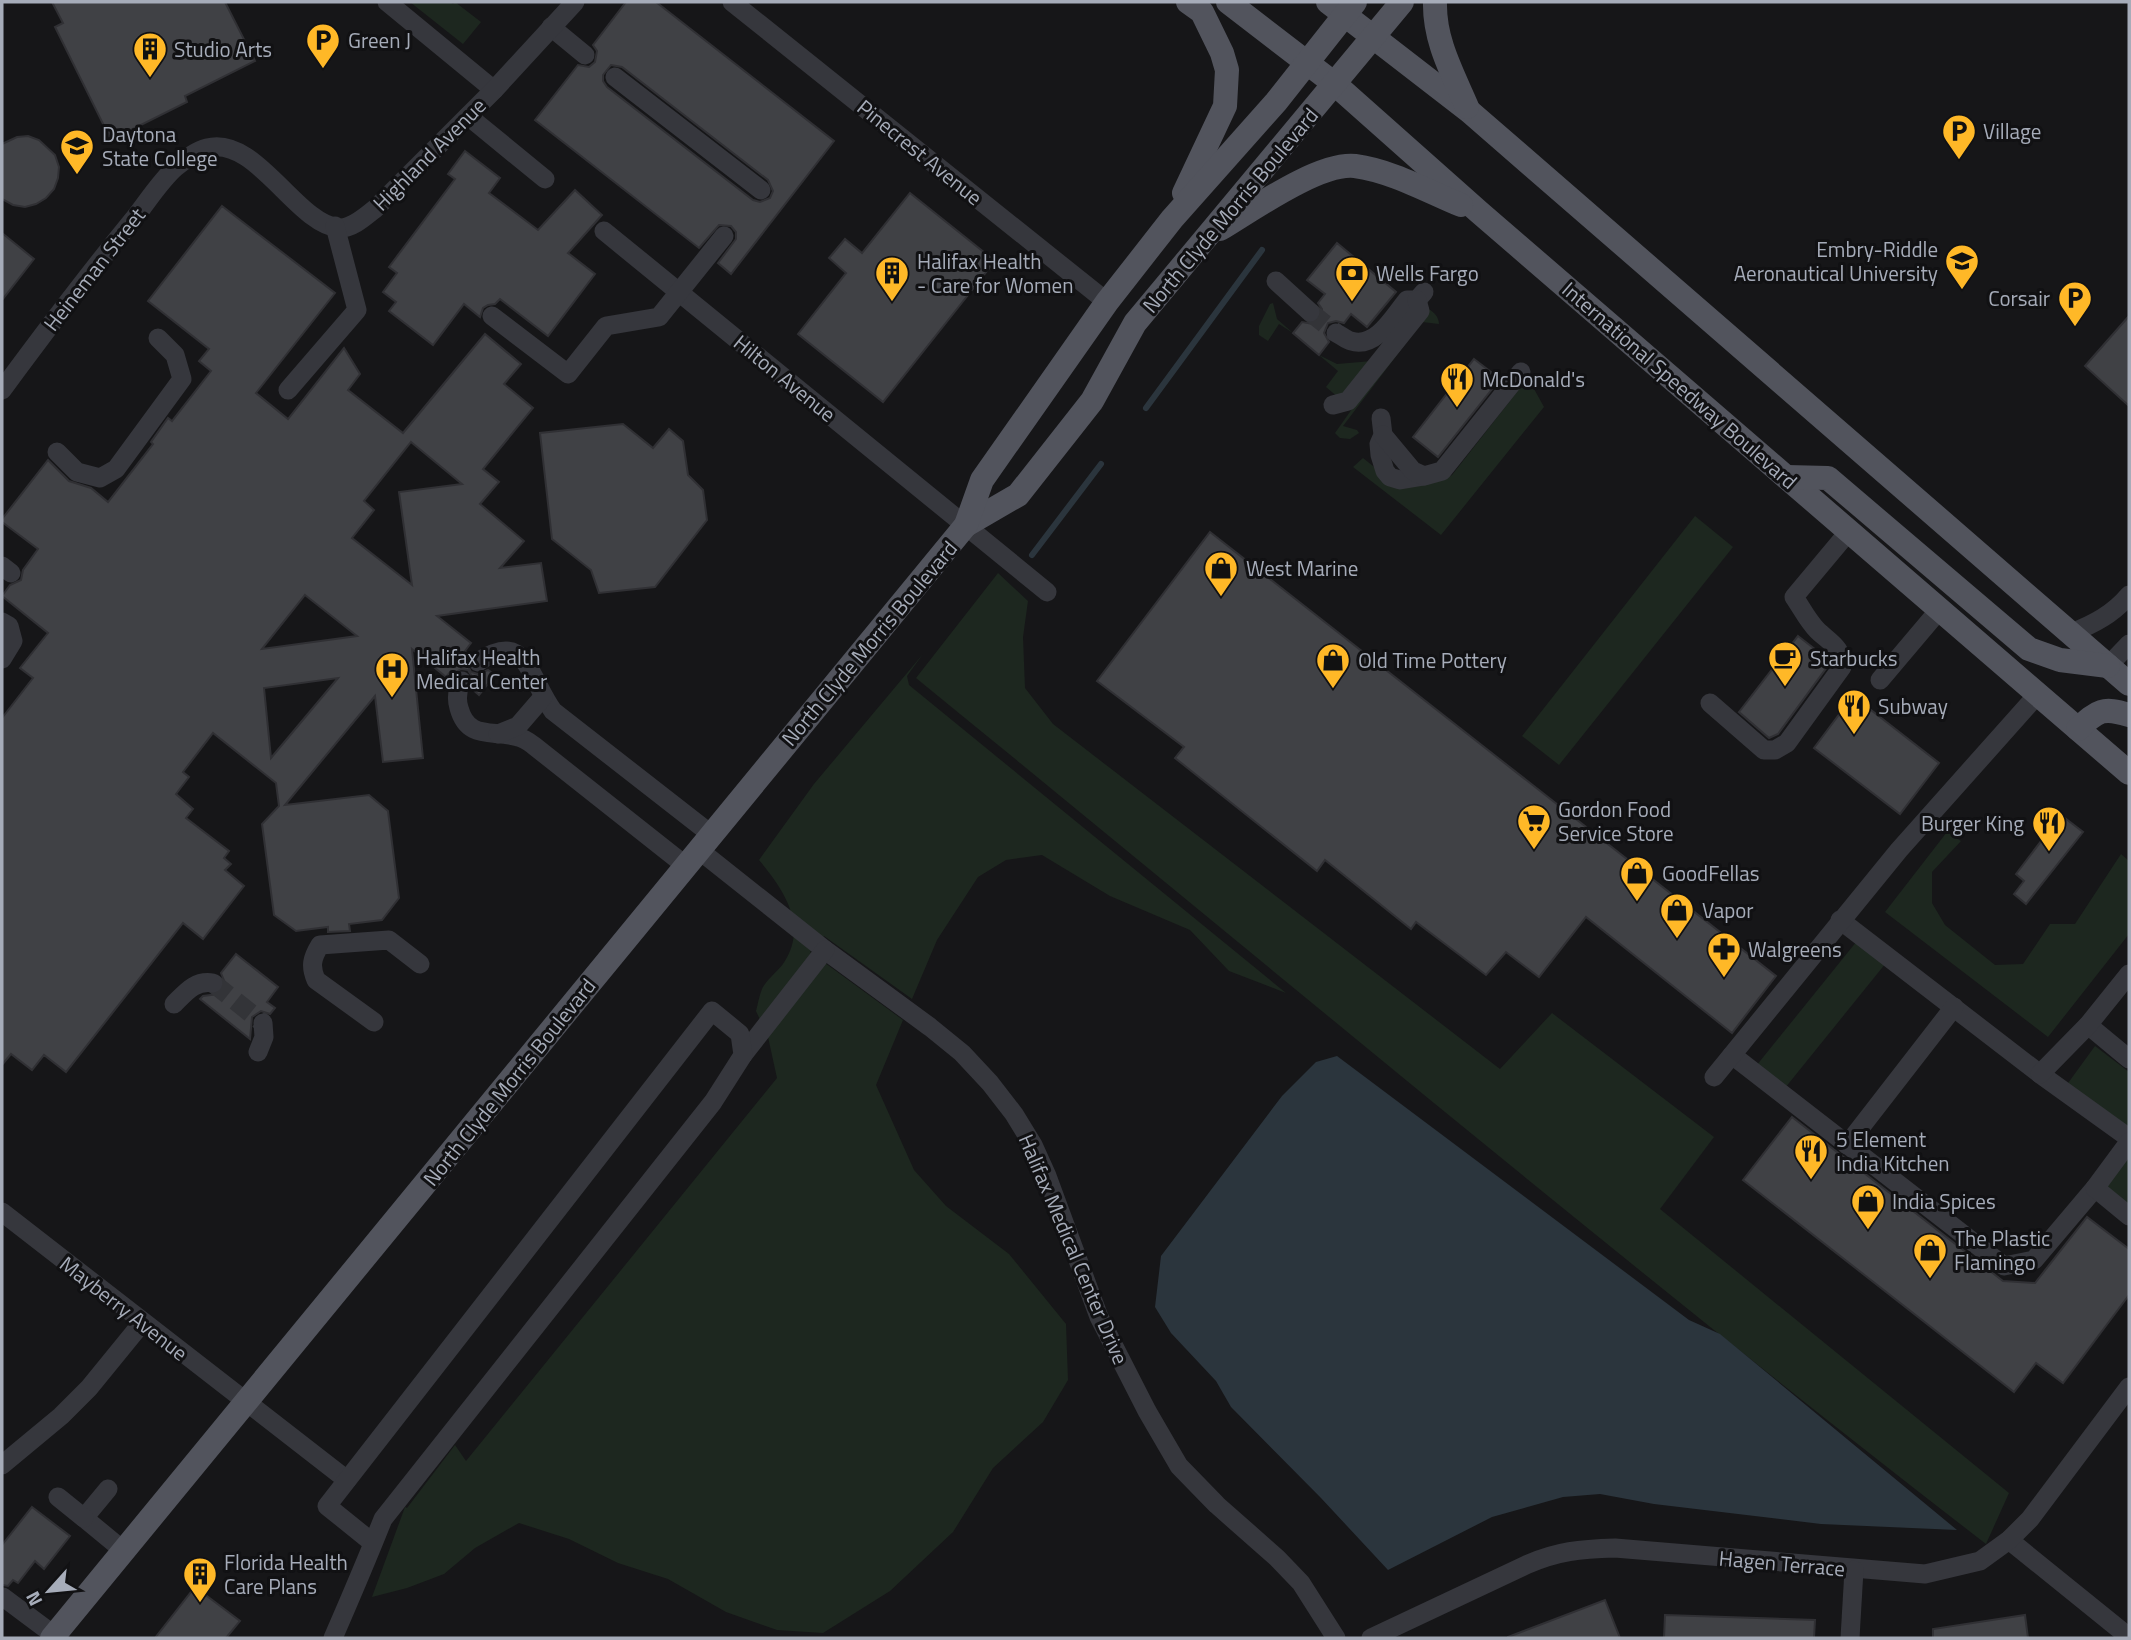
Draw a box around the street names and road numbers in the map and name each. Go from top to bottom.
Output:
street label: Highland Avenue [365,90,493,218]
street label: Pinecrest Avenue [850,91,990,213]
street label: North Clyde Morris Boulevard [1134,100,1326,320]
street label: Heineman Street [35,200,153,338]
street label: International Speedway Boulevard [1555,274,1805,496]
street label: Hilton Avenue [727,327,843,429]
street label: North Clyde Morris Boulevard [773,533,965,753]
street label: North Clyde Morris Boulevard [415,971,603,1193]
street label: Halifax Medical Center Drive [1011,1129,1137,1369]
street label: Mayberry Avenue [53,1248,195,1368]
street label: Hagen Terrace [1718,1542,1846,1584]

